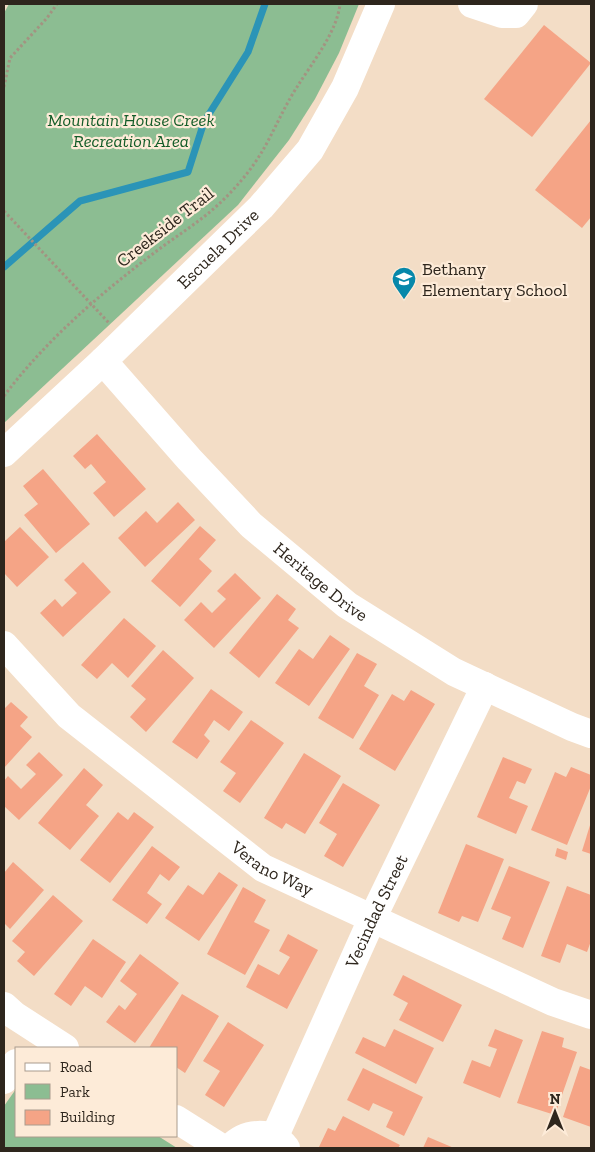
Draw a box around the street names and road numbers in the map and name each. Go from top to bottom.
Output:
street label: Creekside Trail [112,182,218,272]
street label: Escuela Drive [173,204,264,293]
street label: Heritage Drive [269,538,372,626]
street label: Verano Way [226,836,318,901]
street label: Vecindad Street [340,851,413,972]

